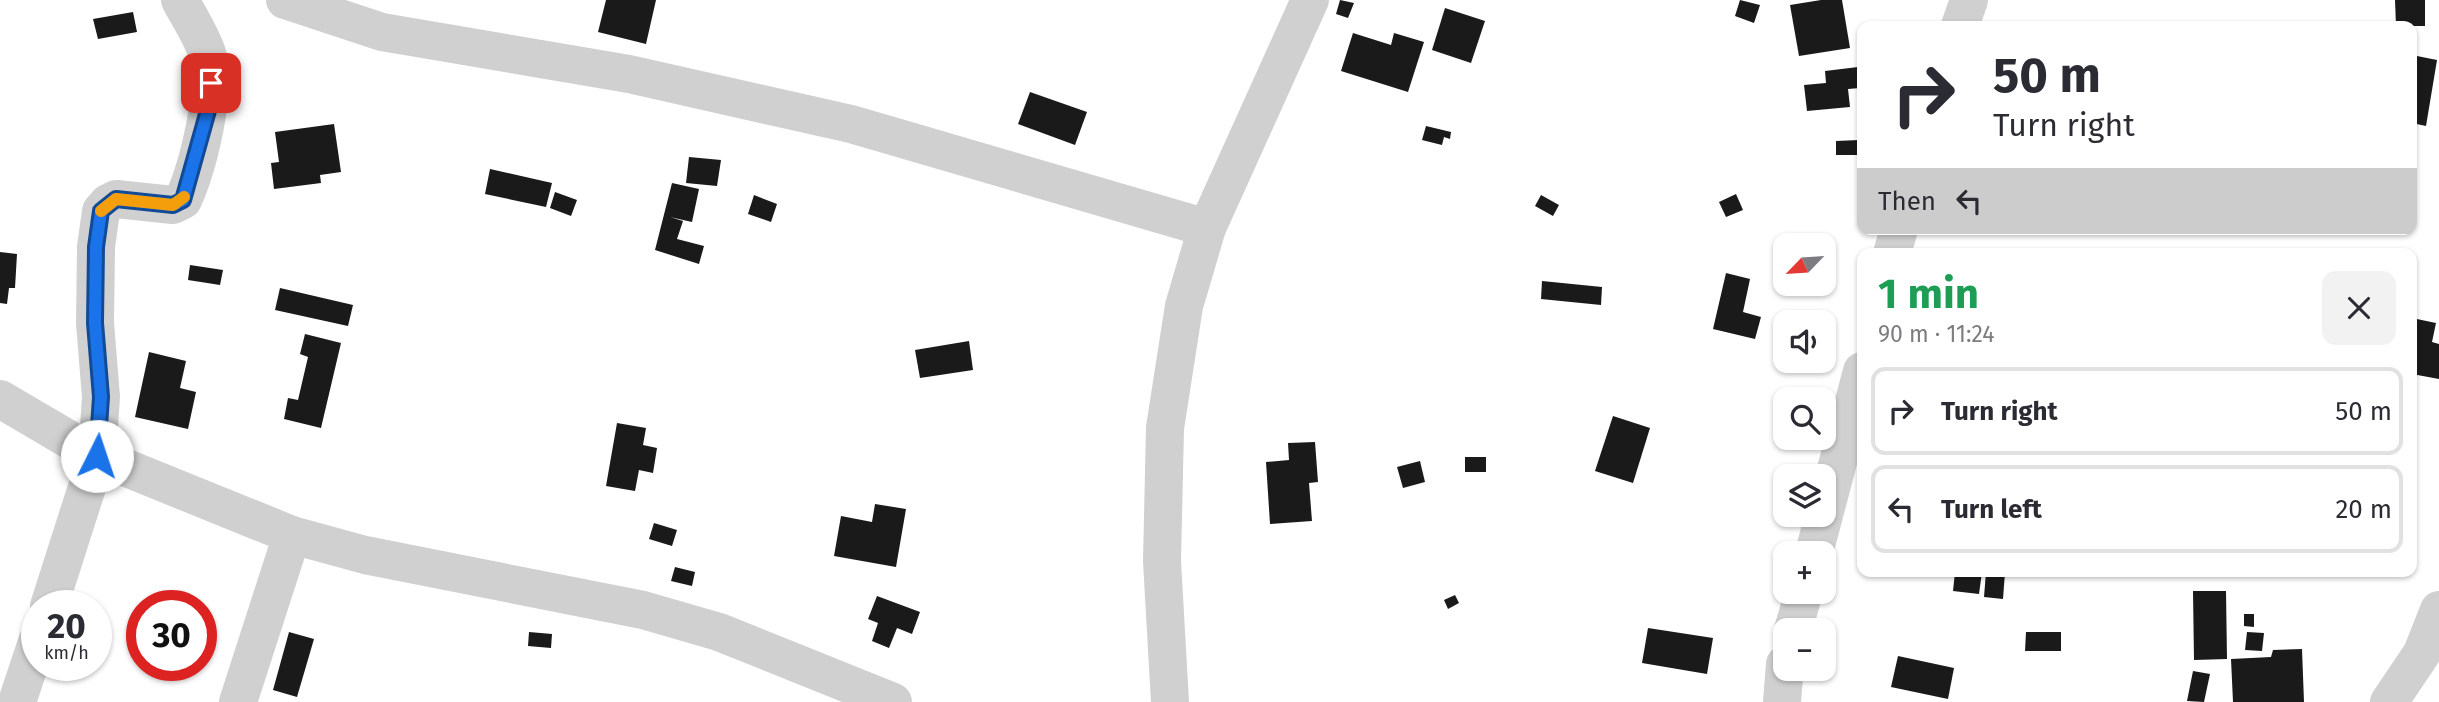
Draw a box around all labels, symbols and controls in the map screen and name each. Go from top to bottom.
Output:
text: 50 m [1993,46,2101,105]
icon: right [1878,49,1969,140]
pin [181,53,241,113]
icon: arrive [192,64,230,102]
text: Turn right [1993,106,2135,144]
icon: left [1950,182,1988,220]
text: Then [1878,186,1936,217]
north arrow [1773,233,1836,296]
map controls [1773,233,1836,681]
text: 1 min [1878,269,1979,319]
button: close [2322,271,2396,345]
button: sound [1773,310,1836,373]
text: 90 m · 11:24 [1878,320,1995,348]
button: search [1773,387,1836,450]
icon: right [1882,392,1920,430]
text: Turn right [1941,396,2058,427]
text: 50 m [2335,396,2392,427]
position arrow [60,419,134,493]
button: layers [1773,464,1836,527]
icon: left [1882,490,1920,528]
text: Turn left [1941,494,2042,525]
text: 20 m [2335,494,2392,525]
button: + [1773,541,1836,604]
speed limit sign: 30 [126,590,217,681]
text: 20 [47,605,86,647]
button: − [1773,618,1836,681]
text: km/h [44,642,89,664]

